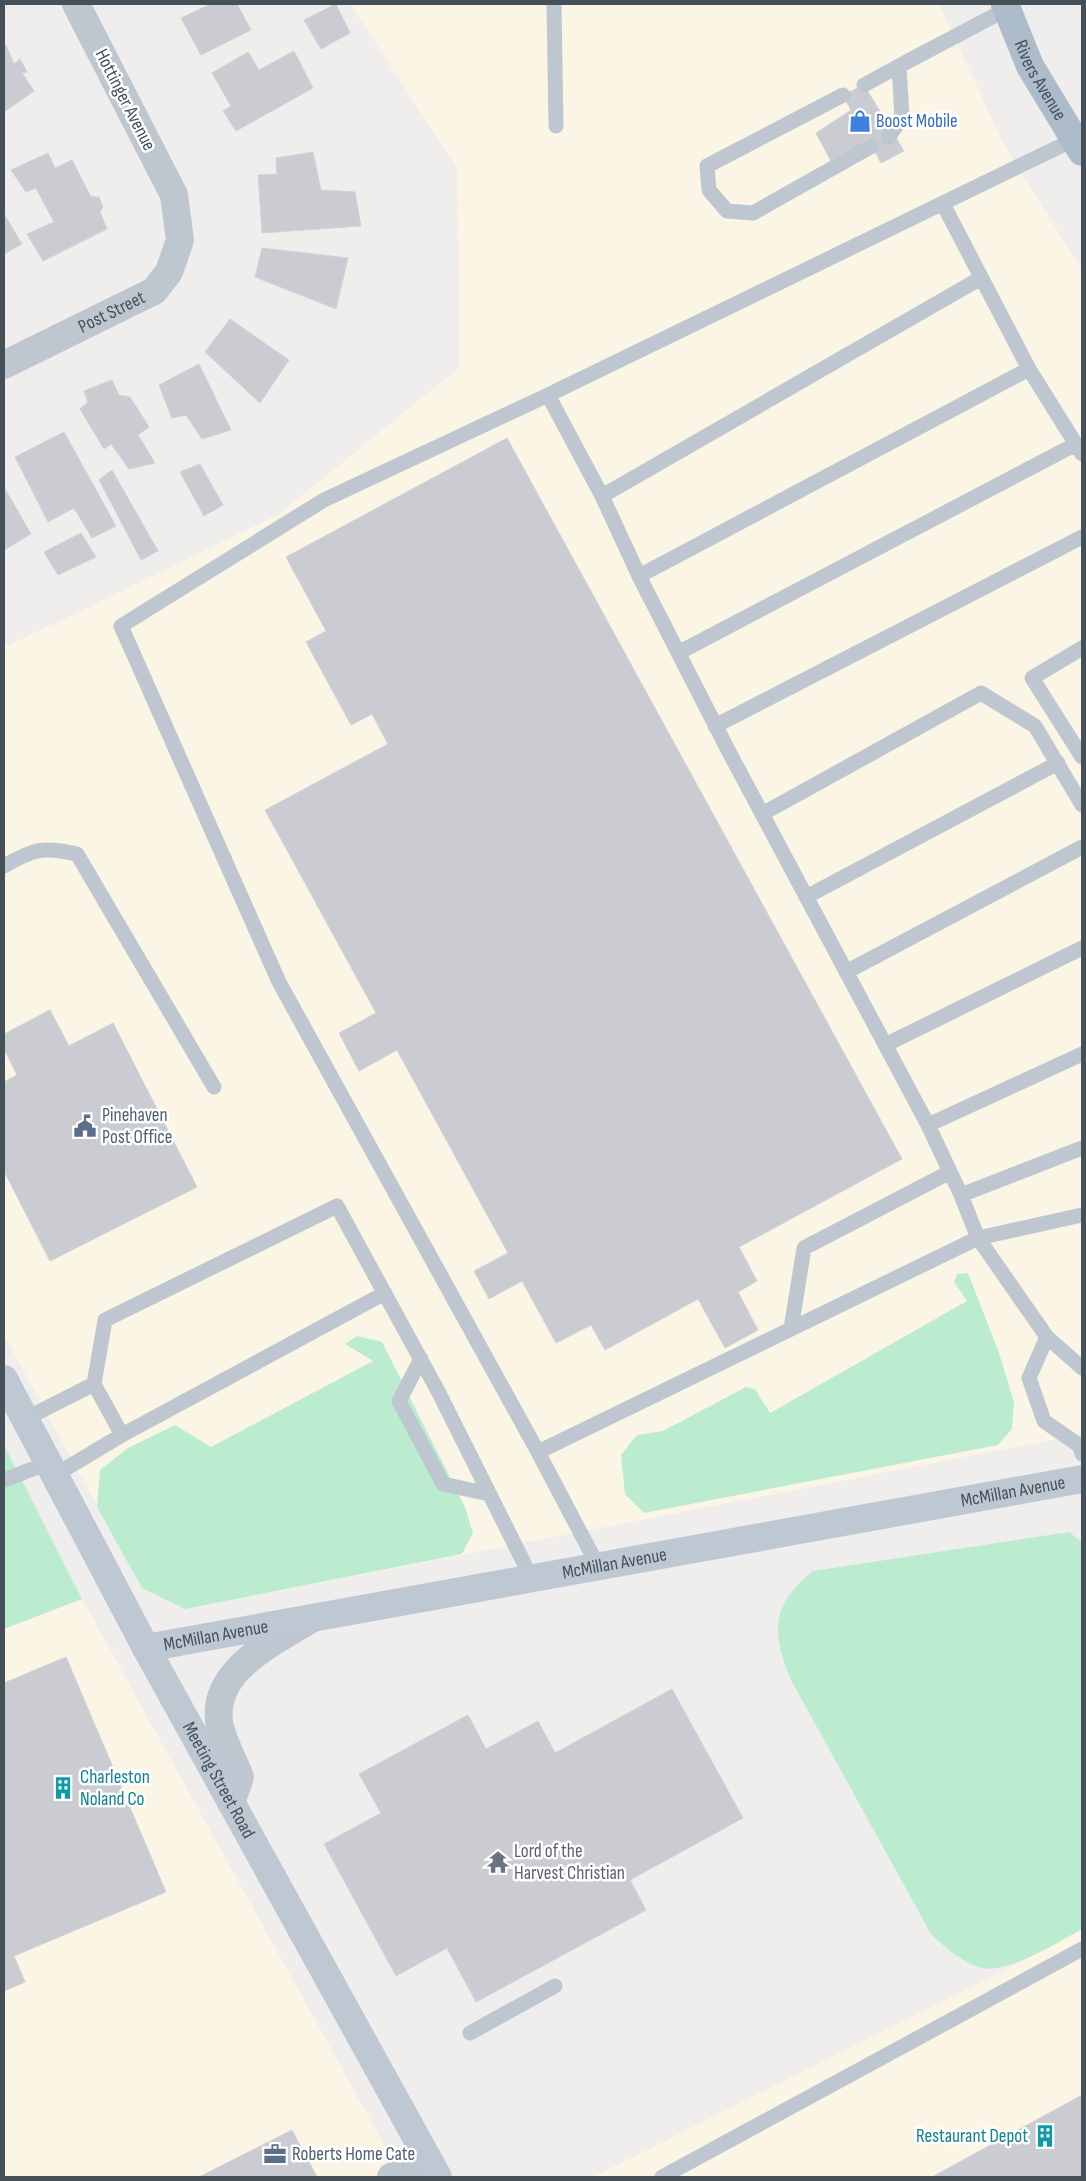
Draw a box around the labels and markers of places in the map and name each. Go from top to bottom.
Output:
shop icon: Boost Mobile [847,108,873,134]
place label: Boost Mobile [876,110,958,133]
place label: Pinehaven Post Office [102,1104,173,1149]
public building icon: Pinehaven Post Office [72,1113,98,1139]
place label: Charleston Noland Co [80,1766,150,1811]
building icon: Charleston Noland Co [50,1775,76,1801]
place label: Lord of the Harvest Christian [514,1840,625,1885]
temple icon: Lord of the Harvest Christian [485,1849,511,1875]
building icon: Restaurant Depot [1032,2123,1058,2149]
place label: Restaurant Depot [916,2125,1028,2148]
office icon: Roberts Home Cate [262,2141,288,2167]
place label: Roberts Home Cate [292,2143,415,2166]

